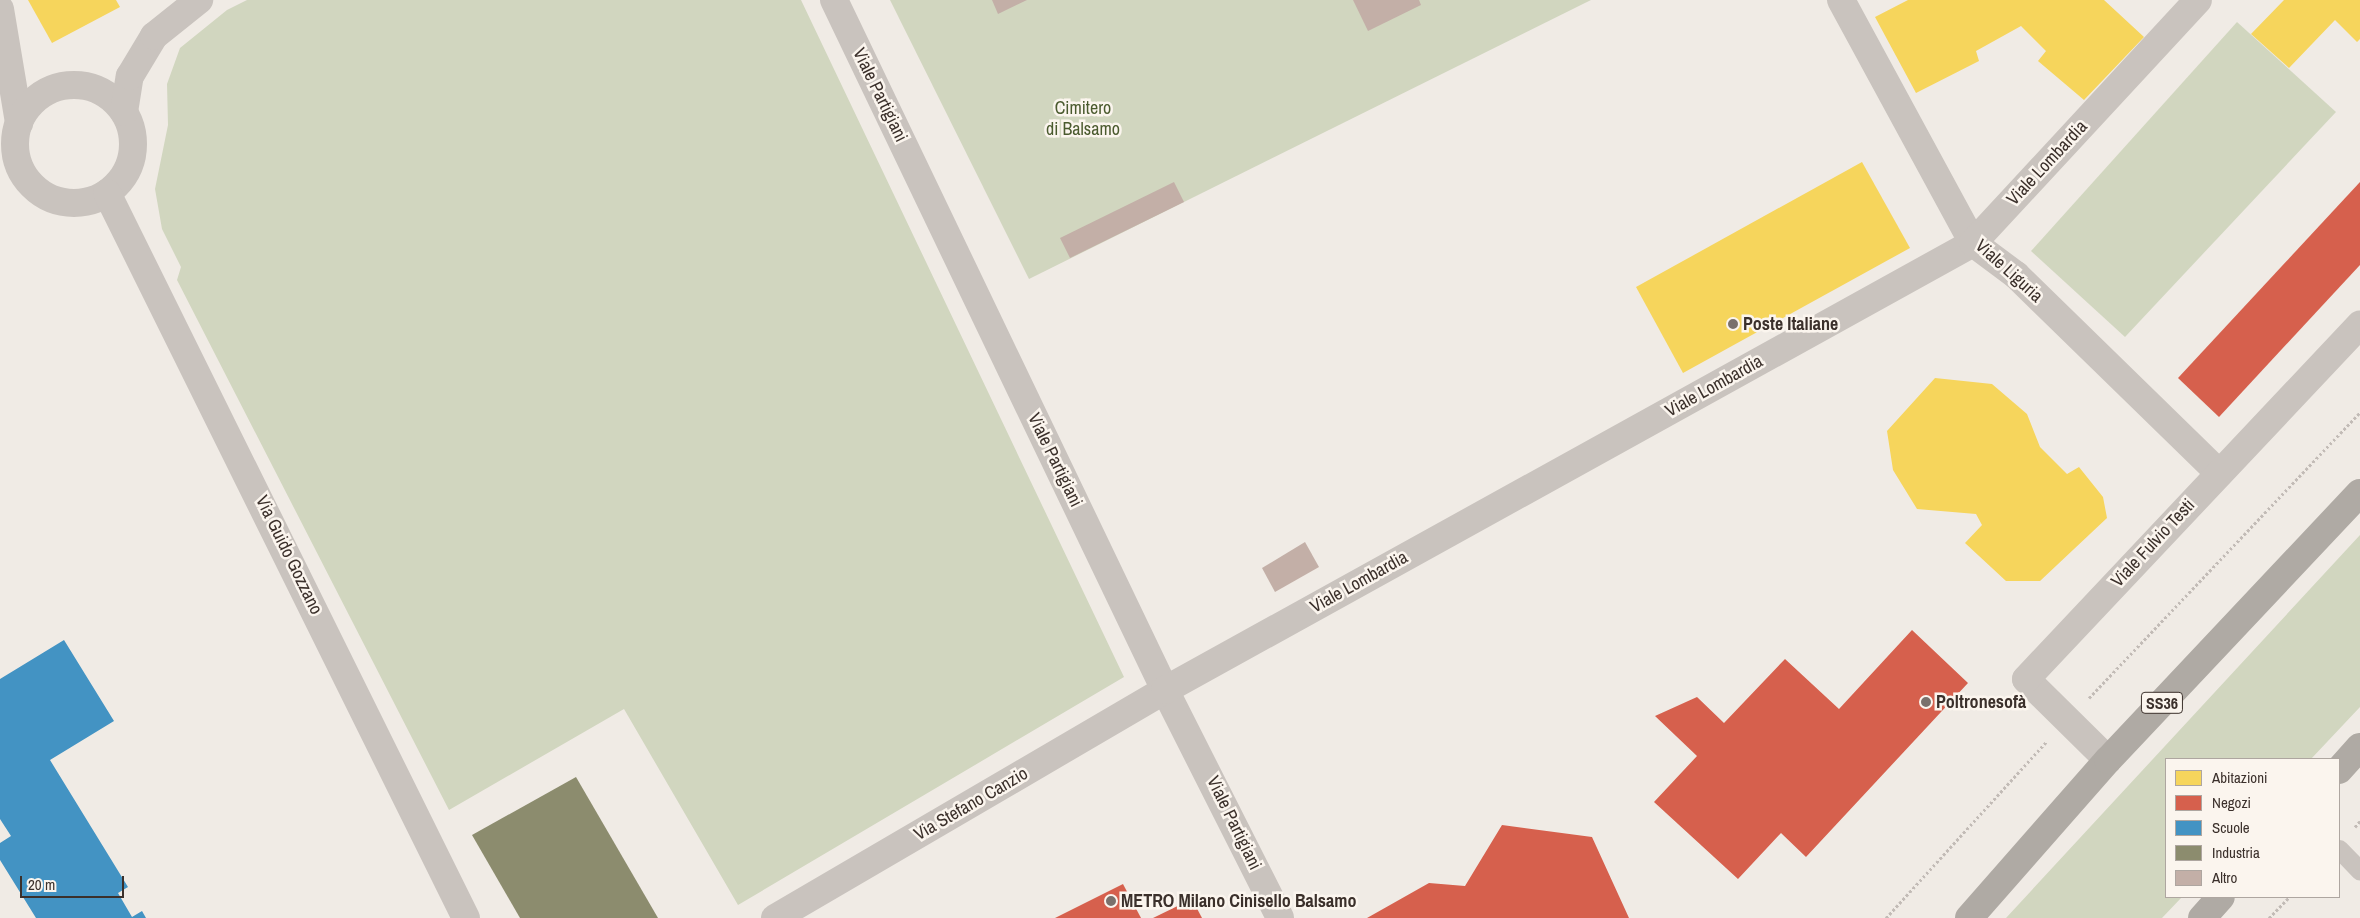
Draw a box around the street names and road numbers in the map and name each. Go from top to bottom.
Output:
street label: Viale Partigiani [848,45,912,145]
street label: Viale Lombardia [2002,116,2092,210]
street label: Viale Liguria [1971,235,2047,307]
street label: Viale Lombardia [1662,350,1766,422]
street label: Viale Partigiani [1023,410,1087,510]
street label: Via Guido Gozzano [251,492,327,618]
street label: Viale Fulvio Testi [2107,494,2199,592]
street label: Viale Lombardia [1307,546,1411,618]
road number: SS36 [2141,690,2183,716]
street label: Via Stefano Canzio [910,763,1032,845]
street label: Viale Partigiani [1202,773,1266,873]

